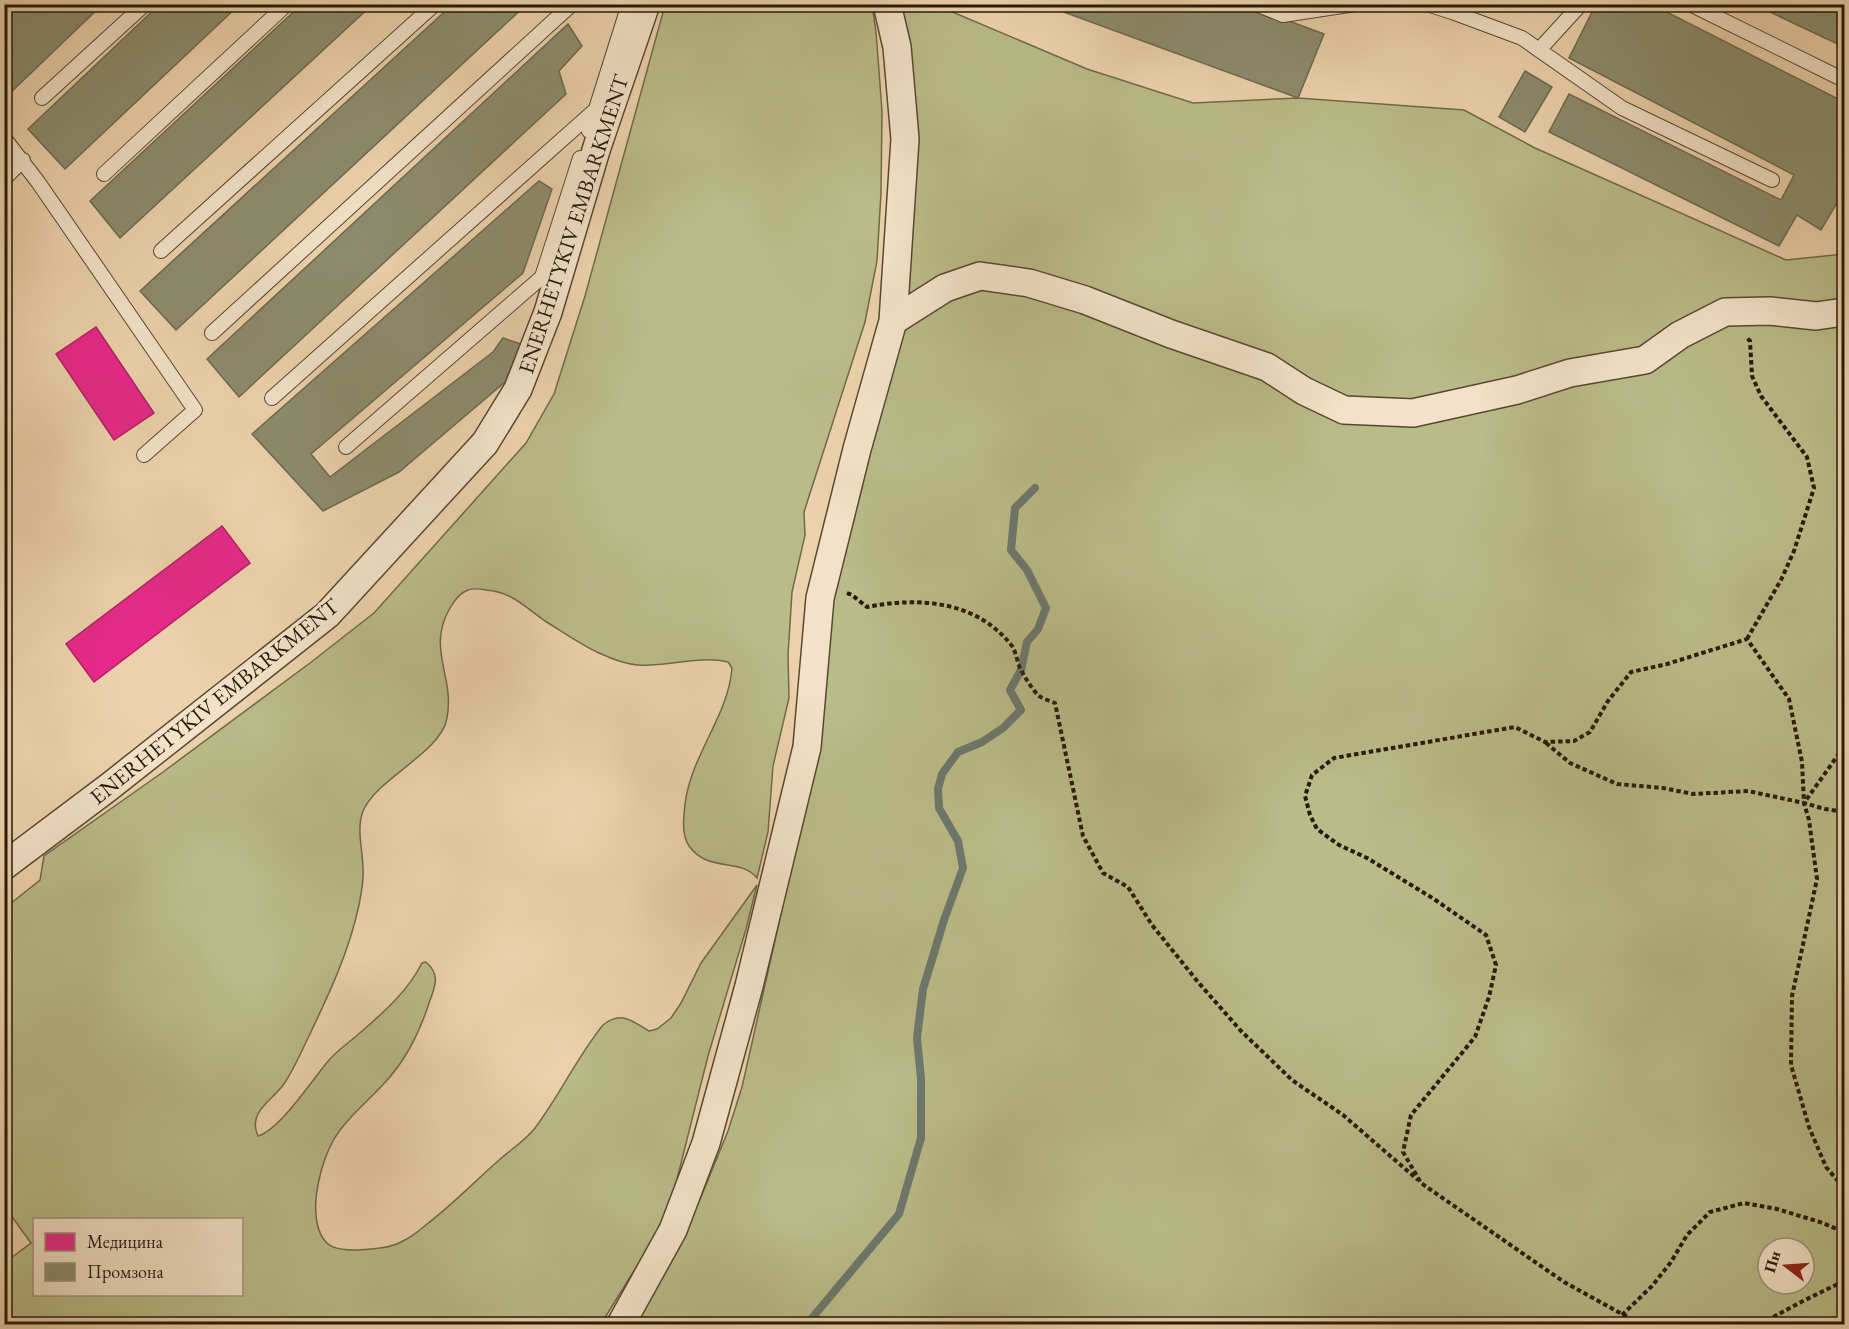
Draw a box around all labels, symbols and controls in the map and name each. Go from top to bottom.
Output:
street label: ENERHETYKIV EMBARKMENT [511,71,636,377]
street label: ENERHETYKIV EMBARKMENT [84,592,345,811]
legend [33,1218,243,1296]
text: Медицина [87,1230,164,1253]
north arrow [1756,1236,1816,1296]
text: Пн [1759,1248,1785,1275]
text: Промзона [87,1260,164,1283]

